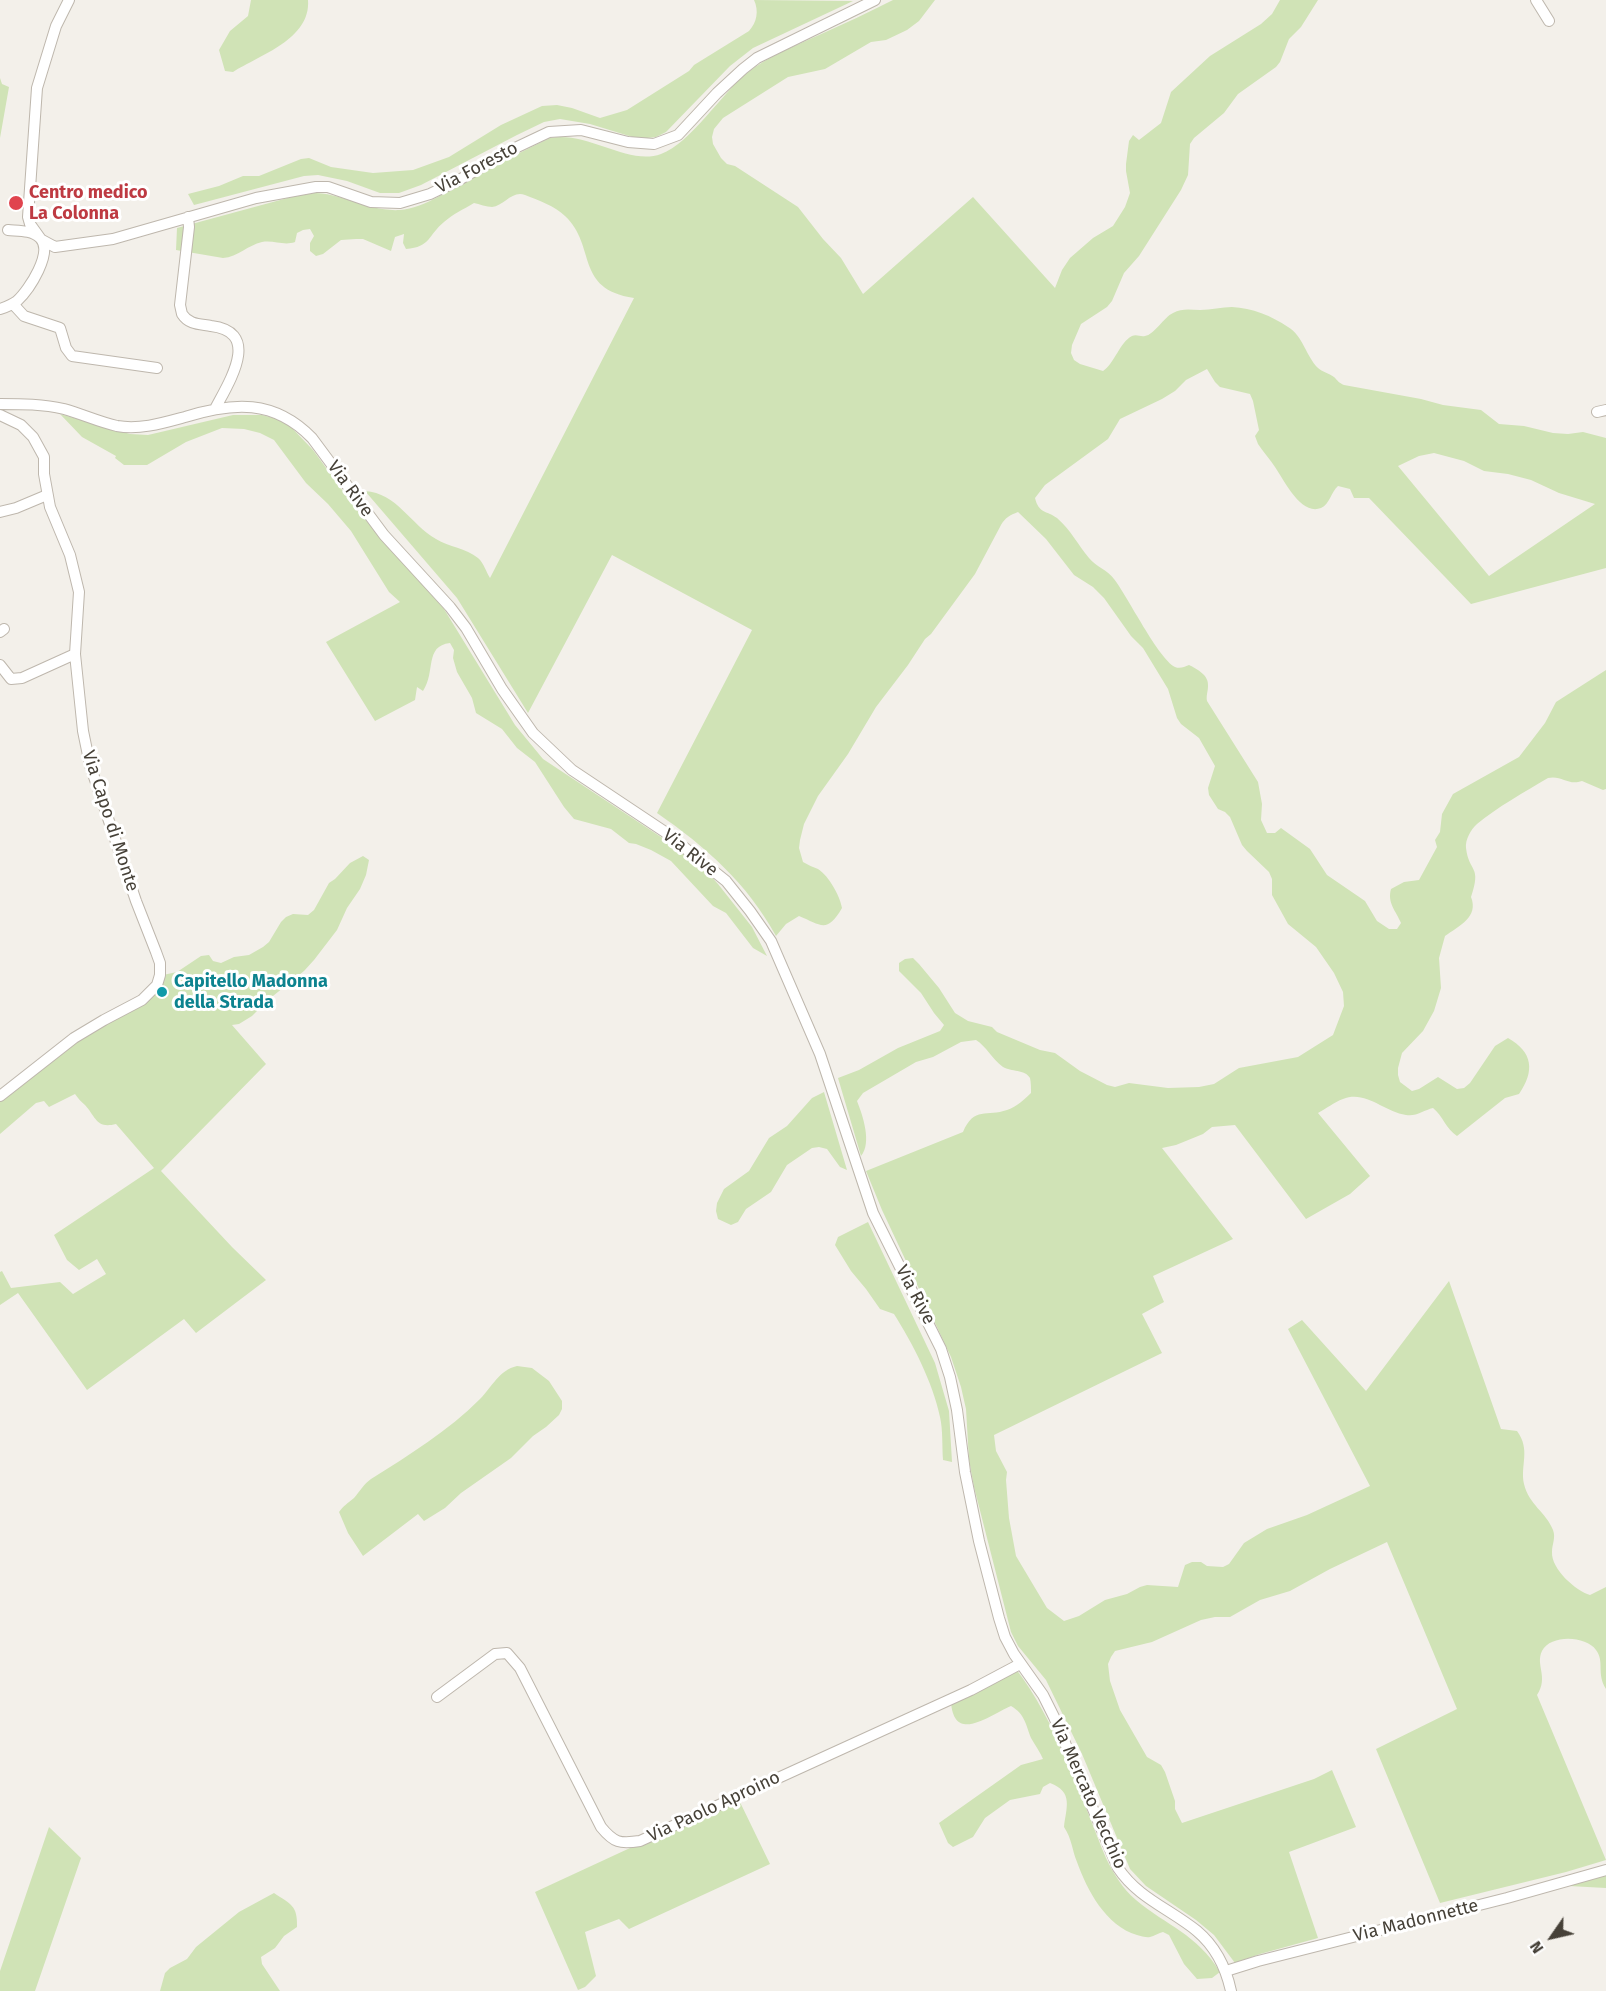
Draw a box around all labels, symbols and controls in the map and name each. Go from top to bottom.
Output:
street label: Via Foresto [432,137,522,199]
place label: Centro medico La Colonna [29,182,148,224]
marker: Centro medico La Colonna [7,194,25,212]
street label: Via Rive [322,457,378,521]
street label: Via Capo di Monte [77,748,143,894]
street label: Via Rive [658,825,722,881]
place label: Capitello Madonna della Strada [174,971,328,1014]
marker: Capitello Madonna della Strada [155,985,169,999]
street label: Via Rive [890,1262,940,1328]
street label: Via Mercato Vecchio [1045,1716,1131,1872]
street label: Via Paolo Aproino [644,1767,784,1847]
street label: Via Madonnette [1351,1895,1481,1947]
north arrow [1522,1907,1582,1967]
text: N [1526,1938,1548,1957]

